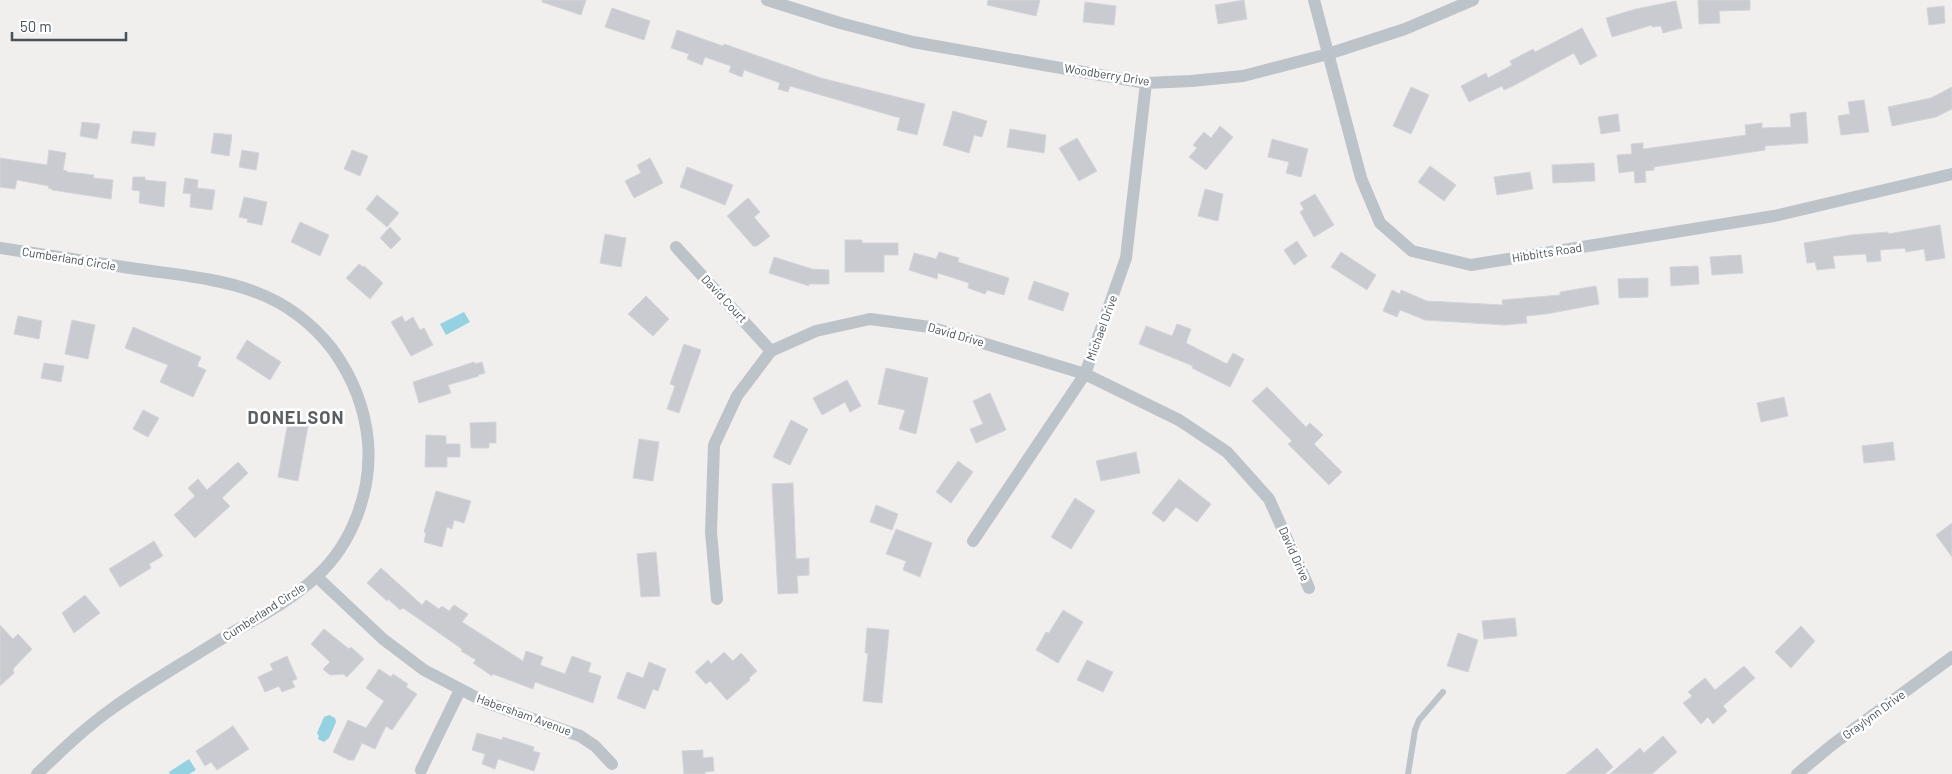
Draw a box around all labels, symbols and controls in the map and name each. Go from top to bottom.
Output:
scale bar [12,10,126,42]
text: 50 m [20,17,52,35]
street label: Woodberry Drive [1063,60,1151,88]
street label: Hibbitts Road [1511,240,1583,264]
street label: Cumberland Circle [21,244,117,272]
street label: David Court [699,272,750,325]
street label: Michael Drive [1083,293,1119,362]
street label: David Drive [927,319,986,349]
district label: DONELSON [248,406,344,428]
street label: David Drive [1277,524,1313,583]
street label: Cumberland Circle [220,579,307,643]
street label: Graylynn Drive [1839,687,1907,742]
street label: Habersham Avenue [475,690,574,738]

